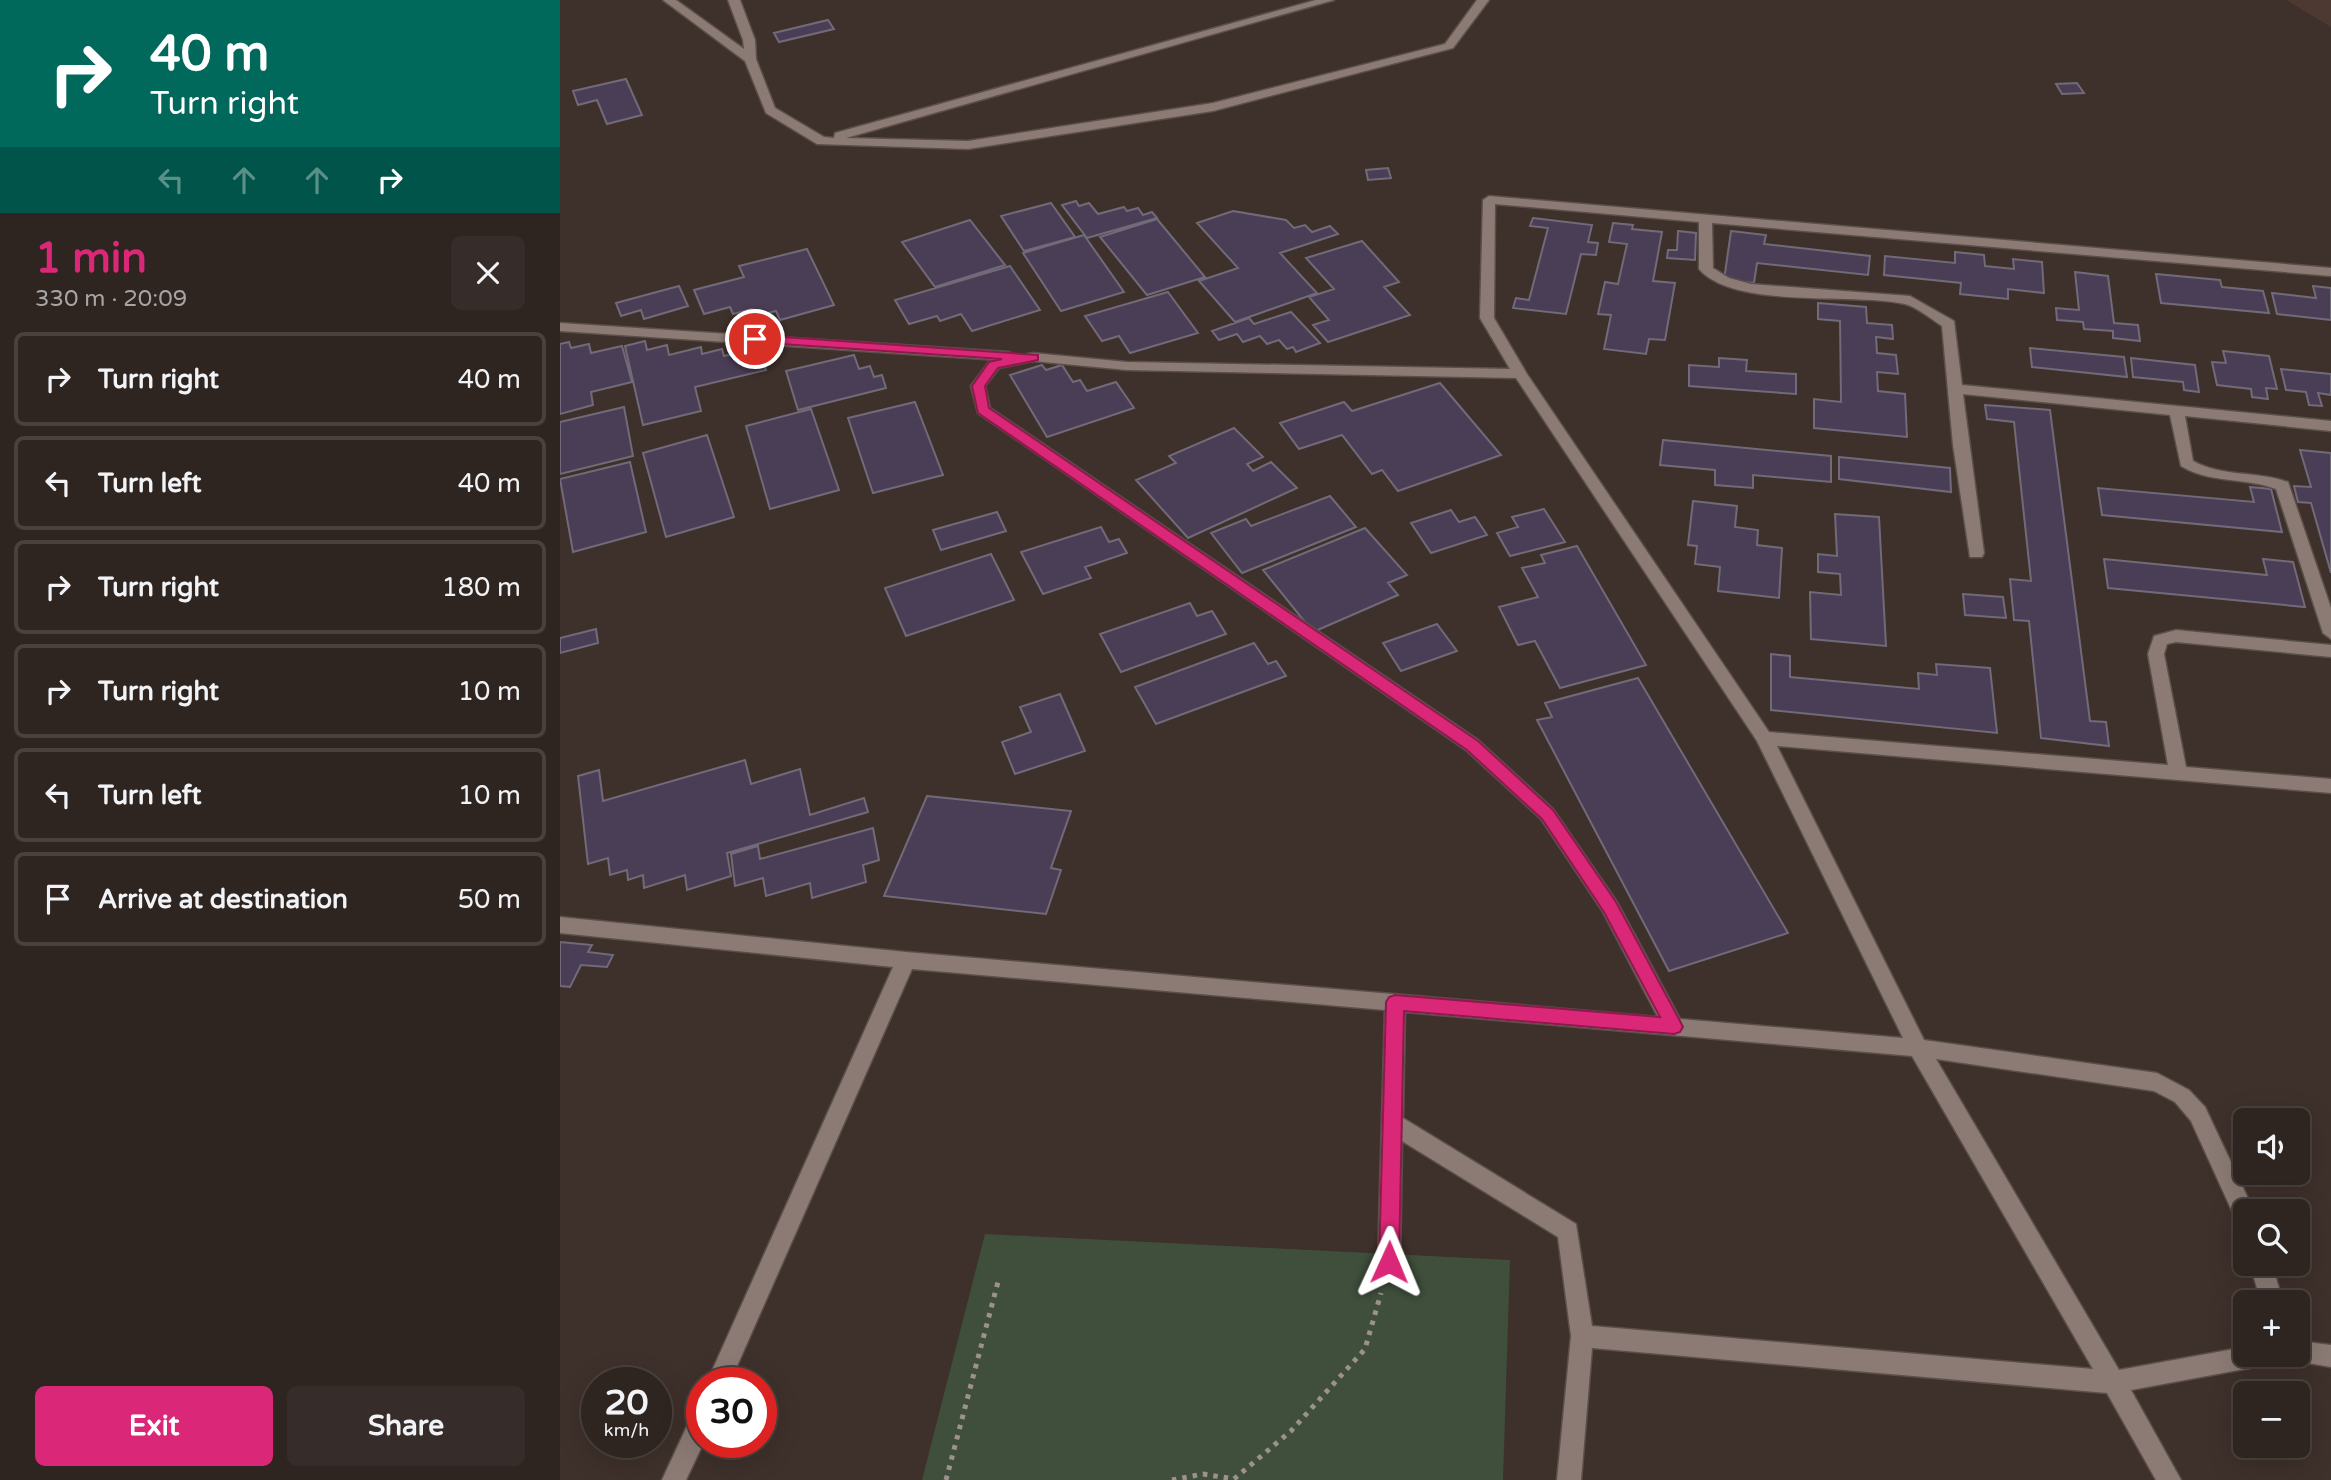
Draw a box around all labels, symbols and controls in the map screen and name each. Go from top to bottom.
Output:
text: 40 m [150,25,269,84]
icon: right [35,28,126,119]
text: Turn right [150,85,299,123]
icon: left [152,161,190,199]
icon: ahead [225,161,263,199]
icon: ahead [298,161,336,199]
icon: right [371,161,409,199]
text: 1 min [35,233,147,284]
button: close [451,236,525,310]
text: 330 m · 20:09 [35,285,187,313]
pin [725,309,785,369]
icon: arrive [736,320,774,358]
icon: right [39,360,77,398]
text: Turn right [98,364,219,395]
text: 40 m [458,364,521,395]
icon: left [39,464,77,502]
text: Turn left [98,468,201,499]
text: 40 m [458,468,521,499]
icon: right [39,568,77,606]
text: Turn right [98,572,219,603]
text: 180 m [441,572,521,603]
icon: right [39,672,77,710]
text: Turn right [98,676,219,707]
text: 10 m [458,676,521,707]
icon: left [39,776,77,814]
text: Turn left [98,780,201,811]
text: 10 m [458,780,521,811]
icon: arrive [39,880,77,918]
text: Arrive at destination [98,884,348,915]
text: 50 m [458,884,521,915]
map controls [2233,1108,2310,1458]
button: sound [2233,1108,2310,1185]
button: search [2233,1199,2310,1276]
position arrow [1352,1225,1426,1299]
button: + [2233,1290,2310,1367]
speed limit sign: 30 [686,1367,777,1458]
button: − [2233,1381,2310,1458]
text: 20 [605,1382,648,1424]
button: Exit [35,1386,273,1466]
button: Share [287,1386,525,1466]
text: km/h [604,1419,649,1441]

